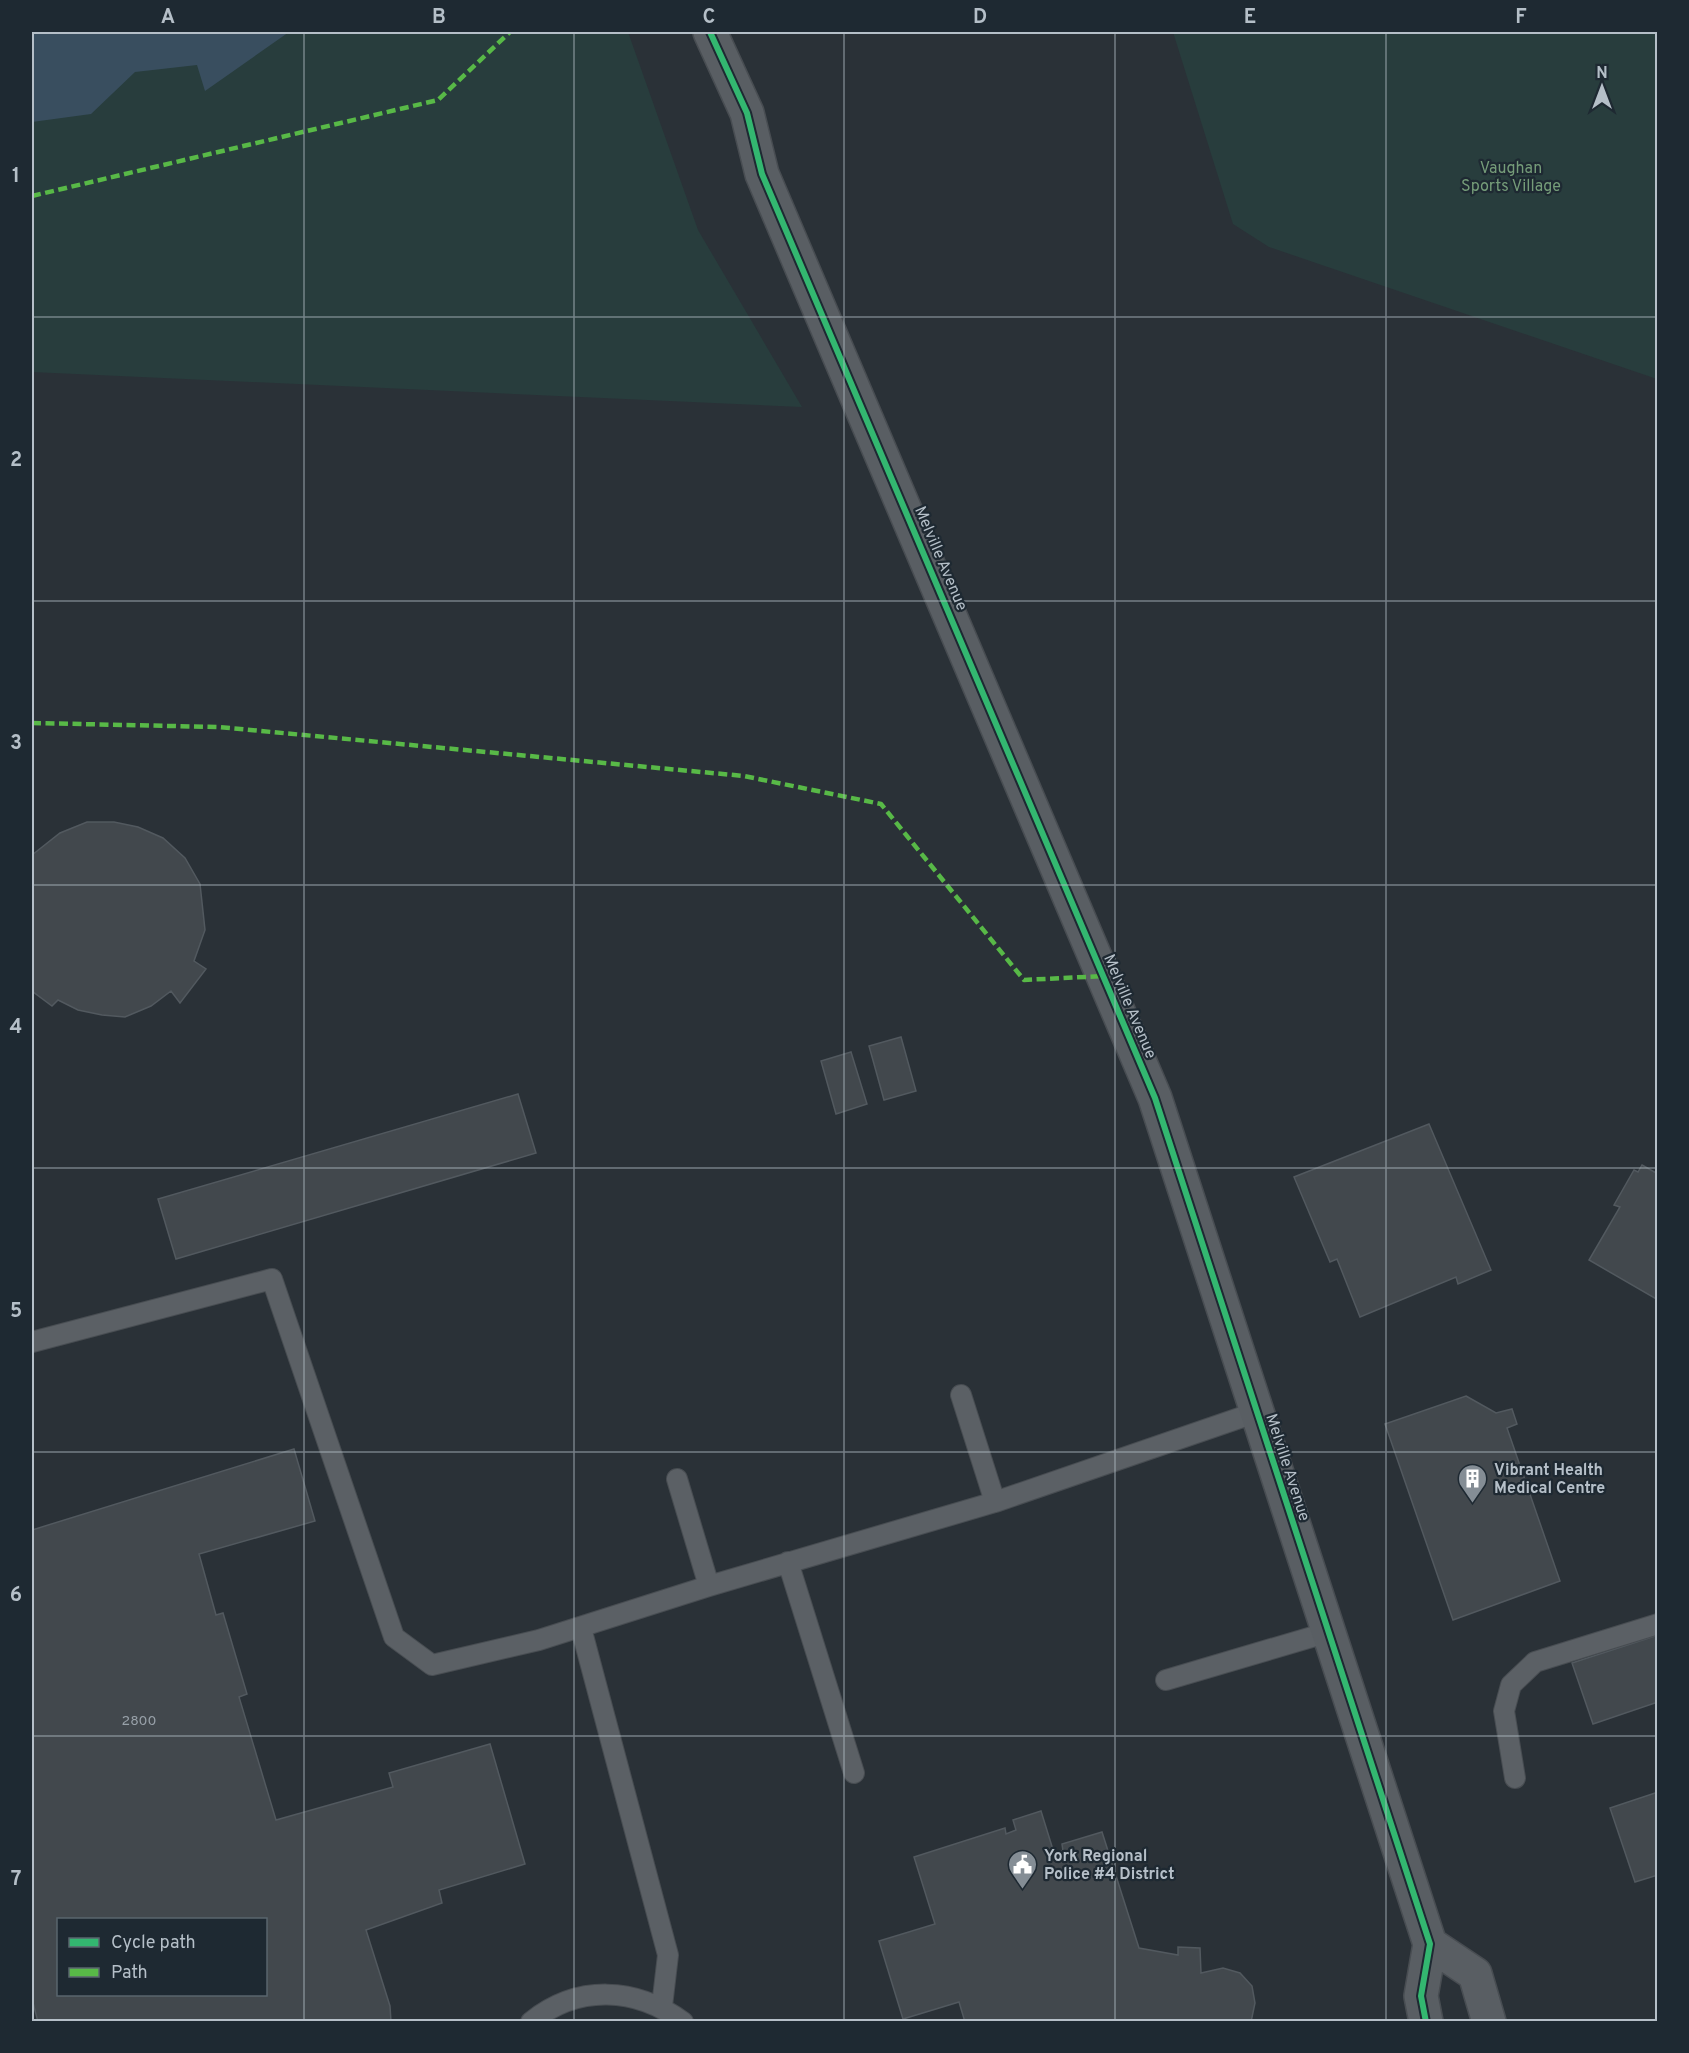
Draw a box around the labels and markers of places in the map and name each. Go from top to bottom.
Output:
place label: Vibrant Health Medical Centre [1494,1461,1605,1499]
building icon: Vibrant Health Medical Centre [1457,1462,1489,1504]
place label: York Regional Police #4 District [1044,1847,1174,1885]
public building icon: York Regional Police #4 District [1007,1848,1039,1890]

